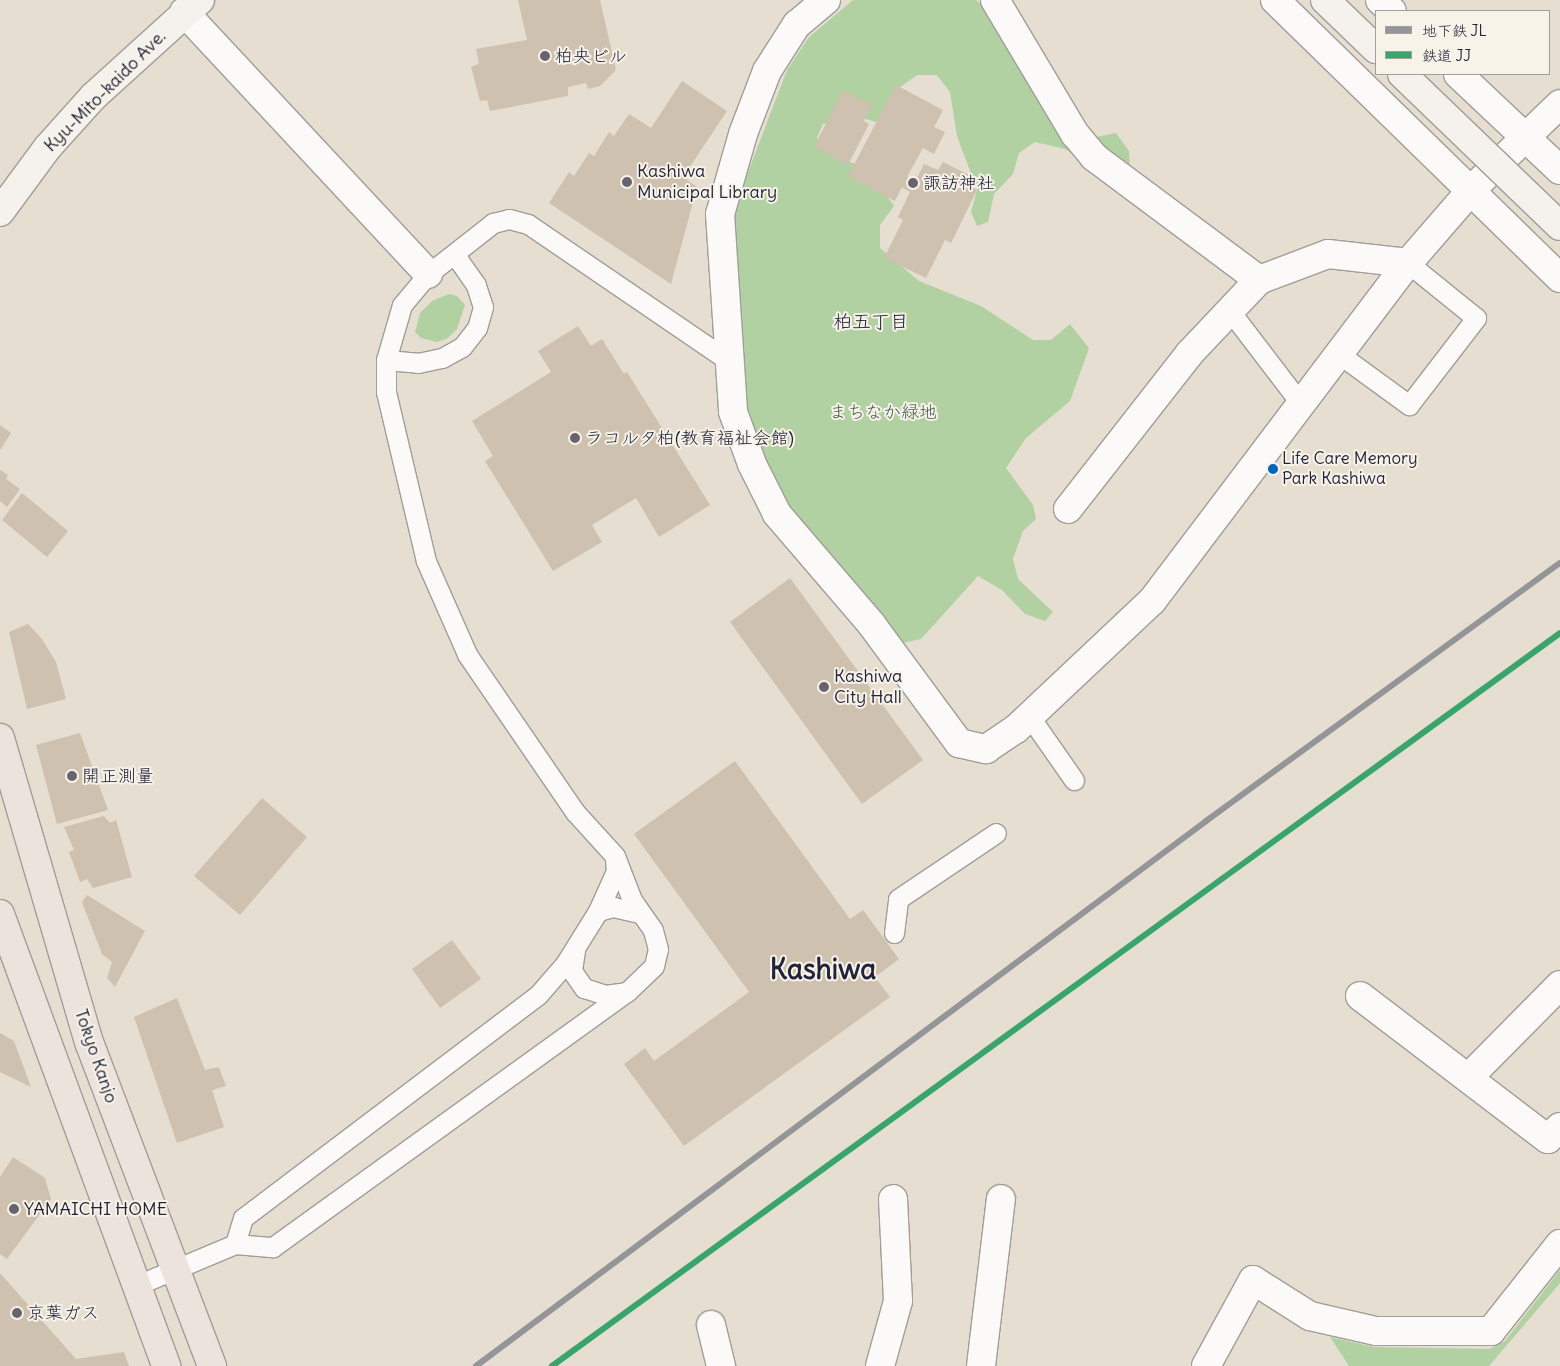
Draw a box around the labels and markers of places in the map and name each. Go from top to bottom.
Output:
place label: 柏央ビル [555,45,627,67]
marker: 柏央ビル [539,50,551,62]
place label: Kashiwa Municipal Library [637,161,777,203]
place label: 諏訪神社 [923,172,995,194]
marker: Kashiwa Municipal Library [621,176,633,188]
marker: 諏訪神社 [907,177,919,189]
place label: ラコルタ柏(教育福祉会館) [585,427,794,449]
marker: ラコルタ柏(教育福祉会館) [569,432,581,444]
place label: Life Care Memory Park Kashiwa [1282,449,1418,489]
marker: Life Care Memory Park Kashiwa [1268,464,1278,474]
place label: Kashiwa City Hall [834,666,902,709]
marker: Kashiwa City Hall [818,681,830,693]
place label: 開正測量 [82,765,154,787]
marker: 開正測量 [66,770,78,782]
place label: YAMAICHI HOME [24,1198,167,1220]
marker: YAMAICHI HOME [8,1203,20,1215]
place label: 京葉ガス [27,1302,99,1324]
marker: 京葉ガス [11,1307,23,1319]

